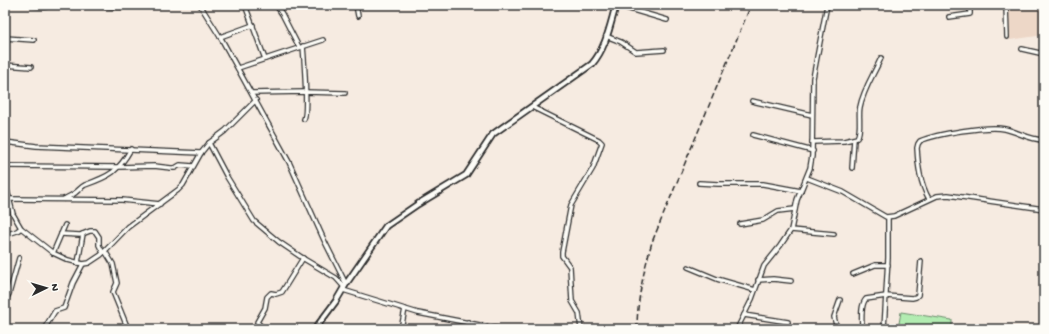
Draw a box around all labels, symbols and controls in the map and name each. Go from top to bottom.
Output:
north arrow [26,268,66,308]
text: N [48,283,60,291]

